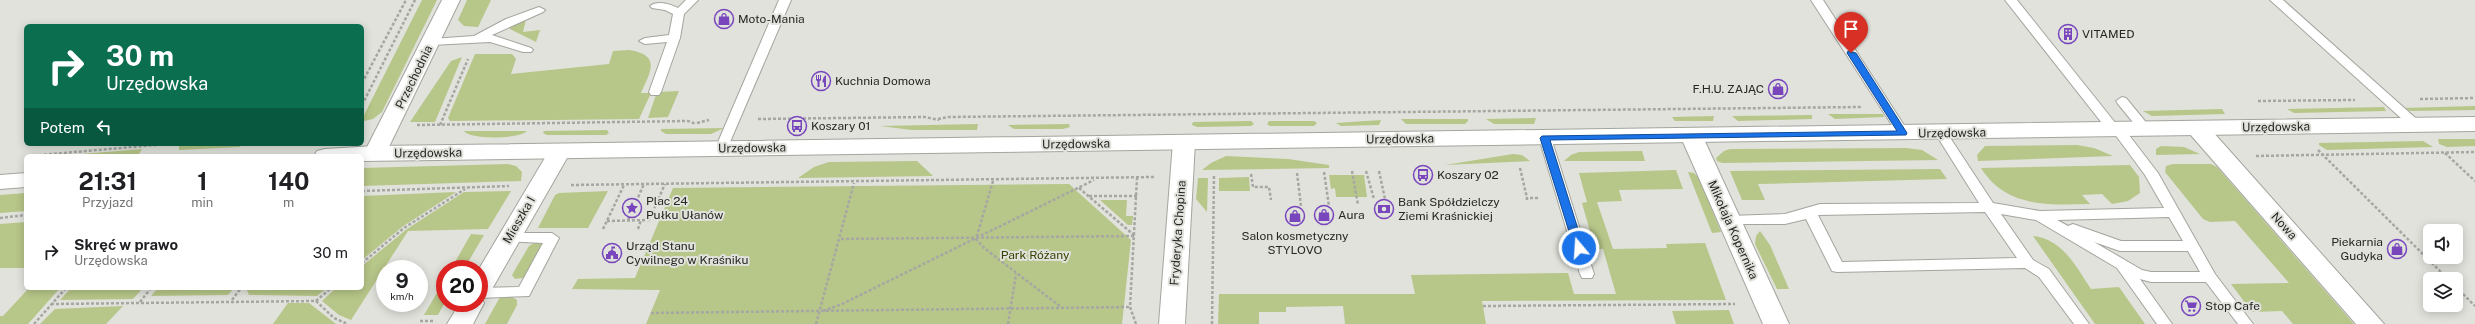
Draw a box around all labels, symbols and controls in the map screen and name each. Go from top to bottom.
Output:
shop icon: Moto-Mania [713,8,735,30]
place label: Moto-Mania [738,12,805,26]
pin [1834,12,1868,53]
icon: arrive [1840,18,1862,40]
building icon: VITAMED [2057,23,2079,45]
place label: VITAMED [2082,27,2135,41]
text: 30 m [106,39,174,72]
icon: right [40,40,92,92]
street label: Przechodnia [393,43,435,111]
restaurant icon: Kuchnia Domowa [810,70,832,92]
text: Urzędowska [106,73,208,94]
place label: Kuchnia Domowa [835,74,931,88]
shop icon: F.H.U. ZAJĄC [1767,78,1789,100]
place label: F.H.U. ZAJĄC [1693,82,1764,96]
bus stop icon: Koszary 01 [786,115,808,137]
icon: left [93,116,115,138]
text: Potem [40,119,85,136]
place label: Koszary 01 [811,119,870,133]
street label: Urzędowska [2242,119,2310,135]
street label: Urzędowska [1918,125,1986,141]
street label: Urzędowska [1366,131,1434,147]
street label: Urzędowska [1042,136,1110,152]
street label: Urzędowska [718,140,786,156]
street label: Urzędowska [394,145,462,161]
bus stop icon: Koszary 02 [1412,164,1434,186]
text: 21:31 [79,167,137,195]
text: 1 [197,167,207,195]
text: 140 [268,167,309,195]
place label: Koszary 02 [1437,168,1499,182]
street label: Mikołaja Kopernika [1705,178,1761,282]
street label: Fryderyka Chopina [1167,180,1189,286]
street label: Mieszka I [500,194,538,246]
place label: Plac 24 Pułku Ułanów [646,194,724,222]
text: Przyjazd [82,195,133,210]
text: min [191,195,213,210]
text: m [283,195,294,210]
place label: Bank Spółdzielczy Ziemi Kraśnickiej [1398,195,1500,223]
place icon: Plac 24 Pułku Ułanów [621,197,643,219]
bank icon: Bank Spółdzielczy Ziemi Kraśnickiej [1373,198,1395,220]
shop icon: Aura [1313,204,1335,226]
shop icon: Salon kosmetyczny STYLOVO [1284,205,1306,227]
place label: Aura [1338,208,1365,222]
street label: Nowa [2268,210,2300,242]
map controls [2423,224,2463,312]
button: sound [2423,224,2463,264]
position arrow [1558,227,1600,269]
place label: Salon kosmetyczny STYLOVO [1241,229,1349,257]
place label: Piekarnia Gudyka [2331,235,2383,263]
text: Skręć w prawo [74,236,178,253]
shop icon: Piekarnia Gudyka [2386,238,2408,260]
place label: Urząd Stanu Cywilnego w Kraśniku [626,239,748,267]
icon: right [40,241,62,263]
public building icon: Urząd Stanu Cywilnego w Kraśniku [601,242,623,264]
text: 30 m [313,244,348,261]
park label: Park Różany [1001,248,1070,262]
text: Urzędowska [74,253,148,268]
speed limit sign: 20 [436,260,488,312]
text: 9 [395,269,409,293]
button: layers [2423,272,2463,312]
text: km/h [390,290,414,302]
supermarket icon: Stop Cafe [2180,295,2202,317]
place label: Stop Cafe [2205,299,2260,313]

